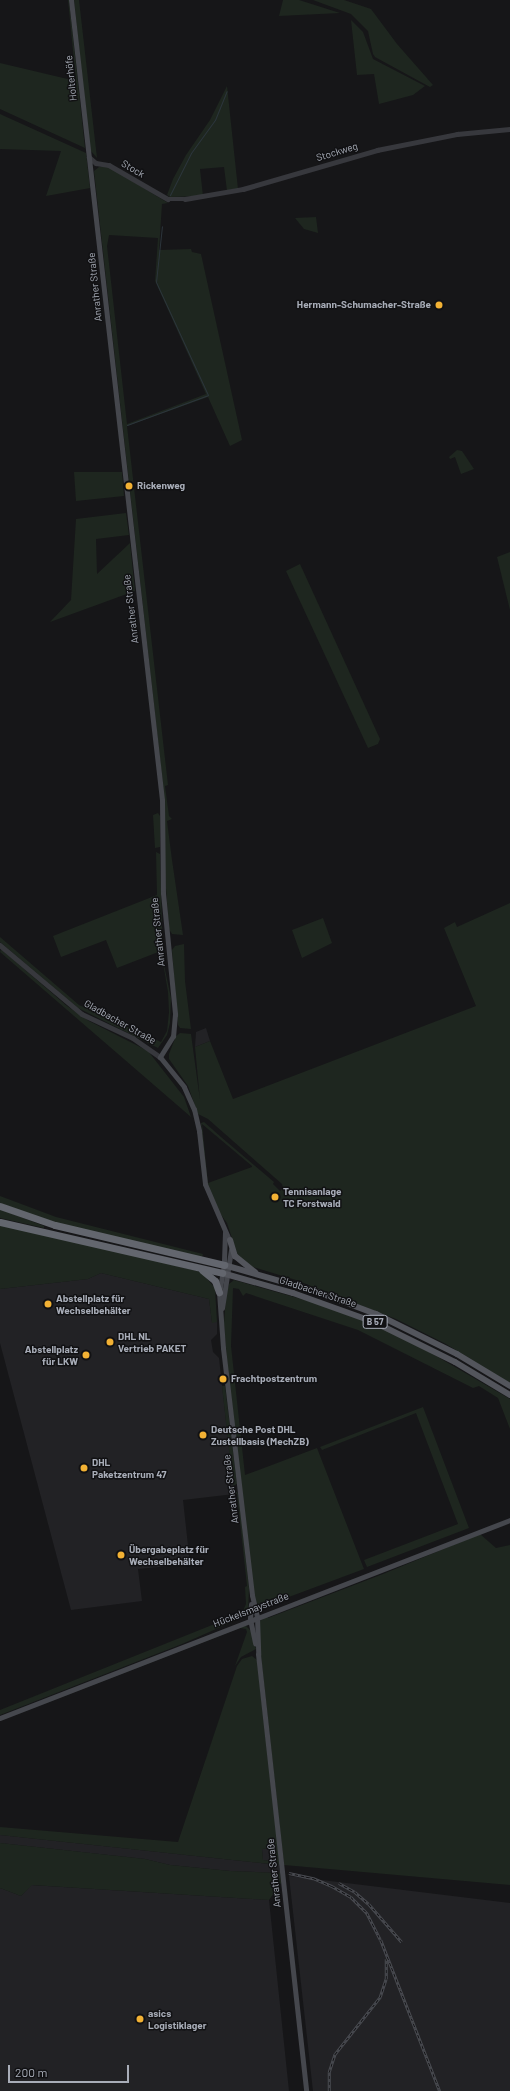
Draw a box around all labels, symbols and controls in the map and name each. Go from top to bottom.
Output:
street label: Holterhöfe [63,55,79,101]
street label: Stockweg [315,140,359,164]
street label: Stock [119,158,147,180]
street label: Anrather Straße [85,252,105,322]
place label: Hermann-Schumacher-Straße [297,299,431,311]
marker: Hermann-Schumacher-Straße [434,300,444,310]
place label: Rickenweg [137,480,185,492]
marker: Rickenweg [124,481,134,491]
street label: Anrather Straße [121,574,141,644]
street label: Anrather Straße [148,897,168,967]
street label: Gladbacher Straße [82,997,158,1047]
place label: Tennisanlage TC Forstwald [283,1185,341,1208]
marker: Tennisanlage TC Forstwald [270,1192,280,1202]
street label: Gladbacher Straße [278,1274,358,1310]
place label: Abstellplatz für Wechselbehälter [56,1292,131,1316]
marker: Abstellplatz für Wechselbehälter [43,1299,53,1309]
road number: B 57 [362,1315,388,1329]
place label: DHL NL Vertrieb PAKET [118,1330,186,1354]
marker: DHL NL Vertrieb PAKET [105,1337,115,1347]
place label: Abstellplatz für LKW [25,1343,78,1366]
marker: Abstellplatz für LKW [81,1350,91,1360]
place label: Frachtpostzentrum [231,1373,317,1385]
marker: Frachtpostzentrum [218,1374,228,1384]
place label: Deutsche Post DHL Zustellbasis (MechZB) [211,1423,309,1446]
marker: Deutsche Post DHL Zustellbasis (MechZB) [198,1430,208,1440]
street label: Anrather Straße [221,1454,241,1524]
place label: DHL Paketzentrum 47 [92,1456,166,1480]
marker: DHL Paketzentrum 47 [79,1463,89,1473]
place label: Übergabeplatz für Wechselbehälter [129,1543,209,1566]
marker: Übergabeplatz für Wechselbehälter [116,1550,126,1560]
street label: Hückelsmaystraße [211,1590,291,1630]
street label: Anrather Straße [264,1838,284,1908]
place label: asics Logistiklager [148,2007,207,2030]
marker: asics Logistiklager [135,2014,145,2024]
scale bar [10,2057,131,2083]
text: 200 m [15,2065,47,2079]

